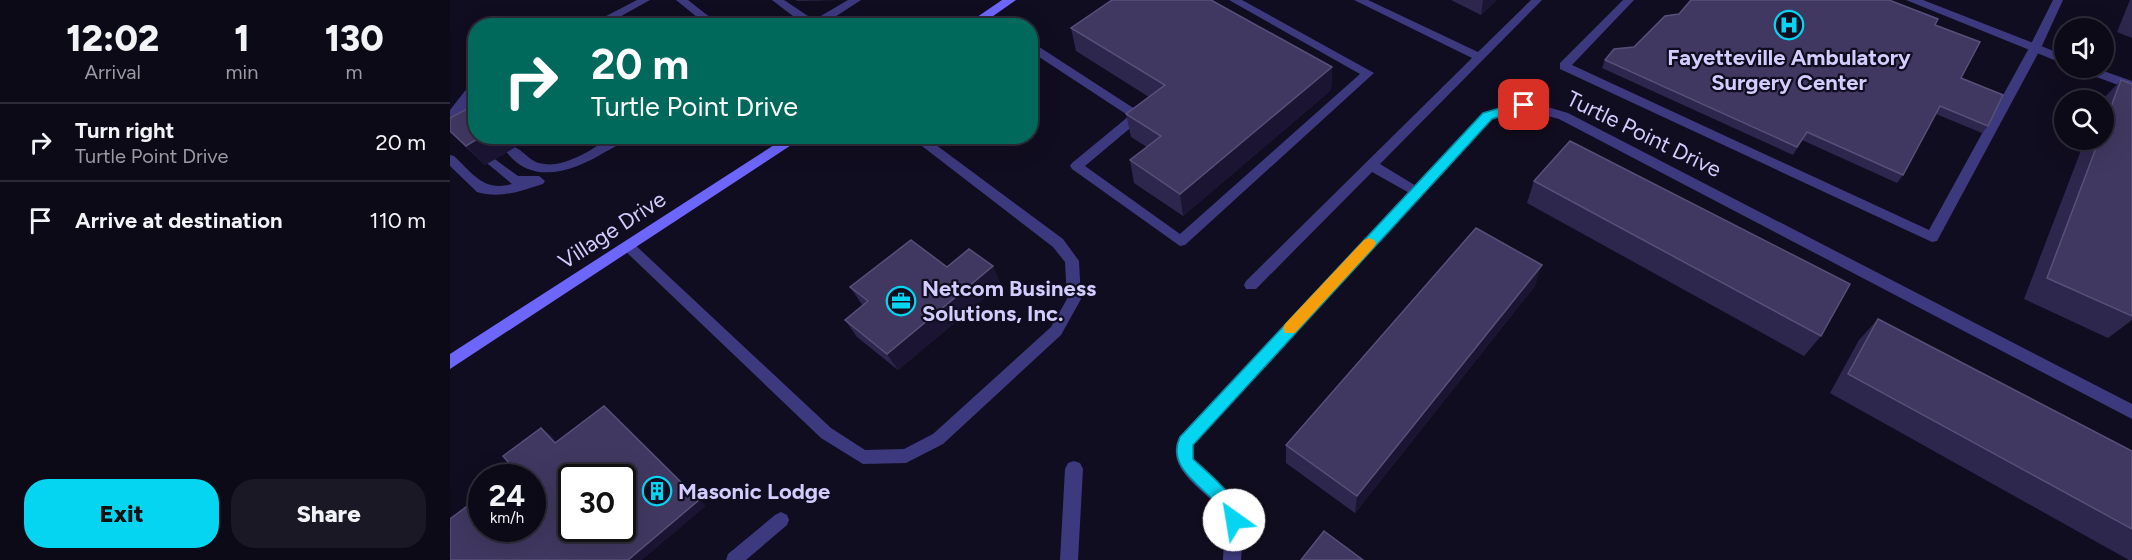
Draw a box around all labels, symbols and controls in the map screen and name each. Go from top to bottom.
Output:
hospital icon: Fayetteville Ambulatory Surgery Center [1773,9,1805,41]
text: 12:02 [66,17,159,60]
text: 1 [234,17,250,60]
text: 130 [325,17,384,60]
map controls [2054,18,2114,150]
button: sound [2054,18,2114,78]
text: 20 m [591,39,689,90]
icon: right [492,42,570,120]
place label: Fayetteville Ambulatory Surgery Center [1667,44,1911,96]
text: Arrival [85,60,141,84]
text: min [225,60,258,84]
text: m [346,60,363,84]
pin [1498,79,1549,130]
street label: Turtle Point Drive [1562,85,1726,183]
icon: arrive [1507,88,1540,121]
text: Turtle Point Drive [591,90,798,123]
button: search [2054,90,2114,150]
text: Turn right [75,117,174,144]
icon: right [24,126,57,159]
text: 20 m [375,129,426,156]
text: Turtle Point Drive [75,144,228,168]
street label: Village Drive [553,185,671,275]
icon: arrive [24,204,57,237]
text: Arrive at destination [75,207,283,234]
text: 110 m [370,207,426,234]
place label: Netcom Business Solutions, Inc. [922,275,1096,327]
office icon: Netcom Business Solutions, Inc. [885,285,917,317]
speed limit sign: 30 [558,464,636,542]
building icon: Masonic Lodge [641,475,673,507]
text: 24 [489,477,525,514]
place label: Masonic Lodge [678,478,830,505]
button: Exit [24,479,219,548]
button: Share [231,479,426,548]
position arrow [1202,488,1266,552]
text: km/h [490,509,524,527]

